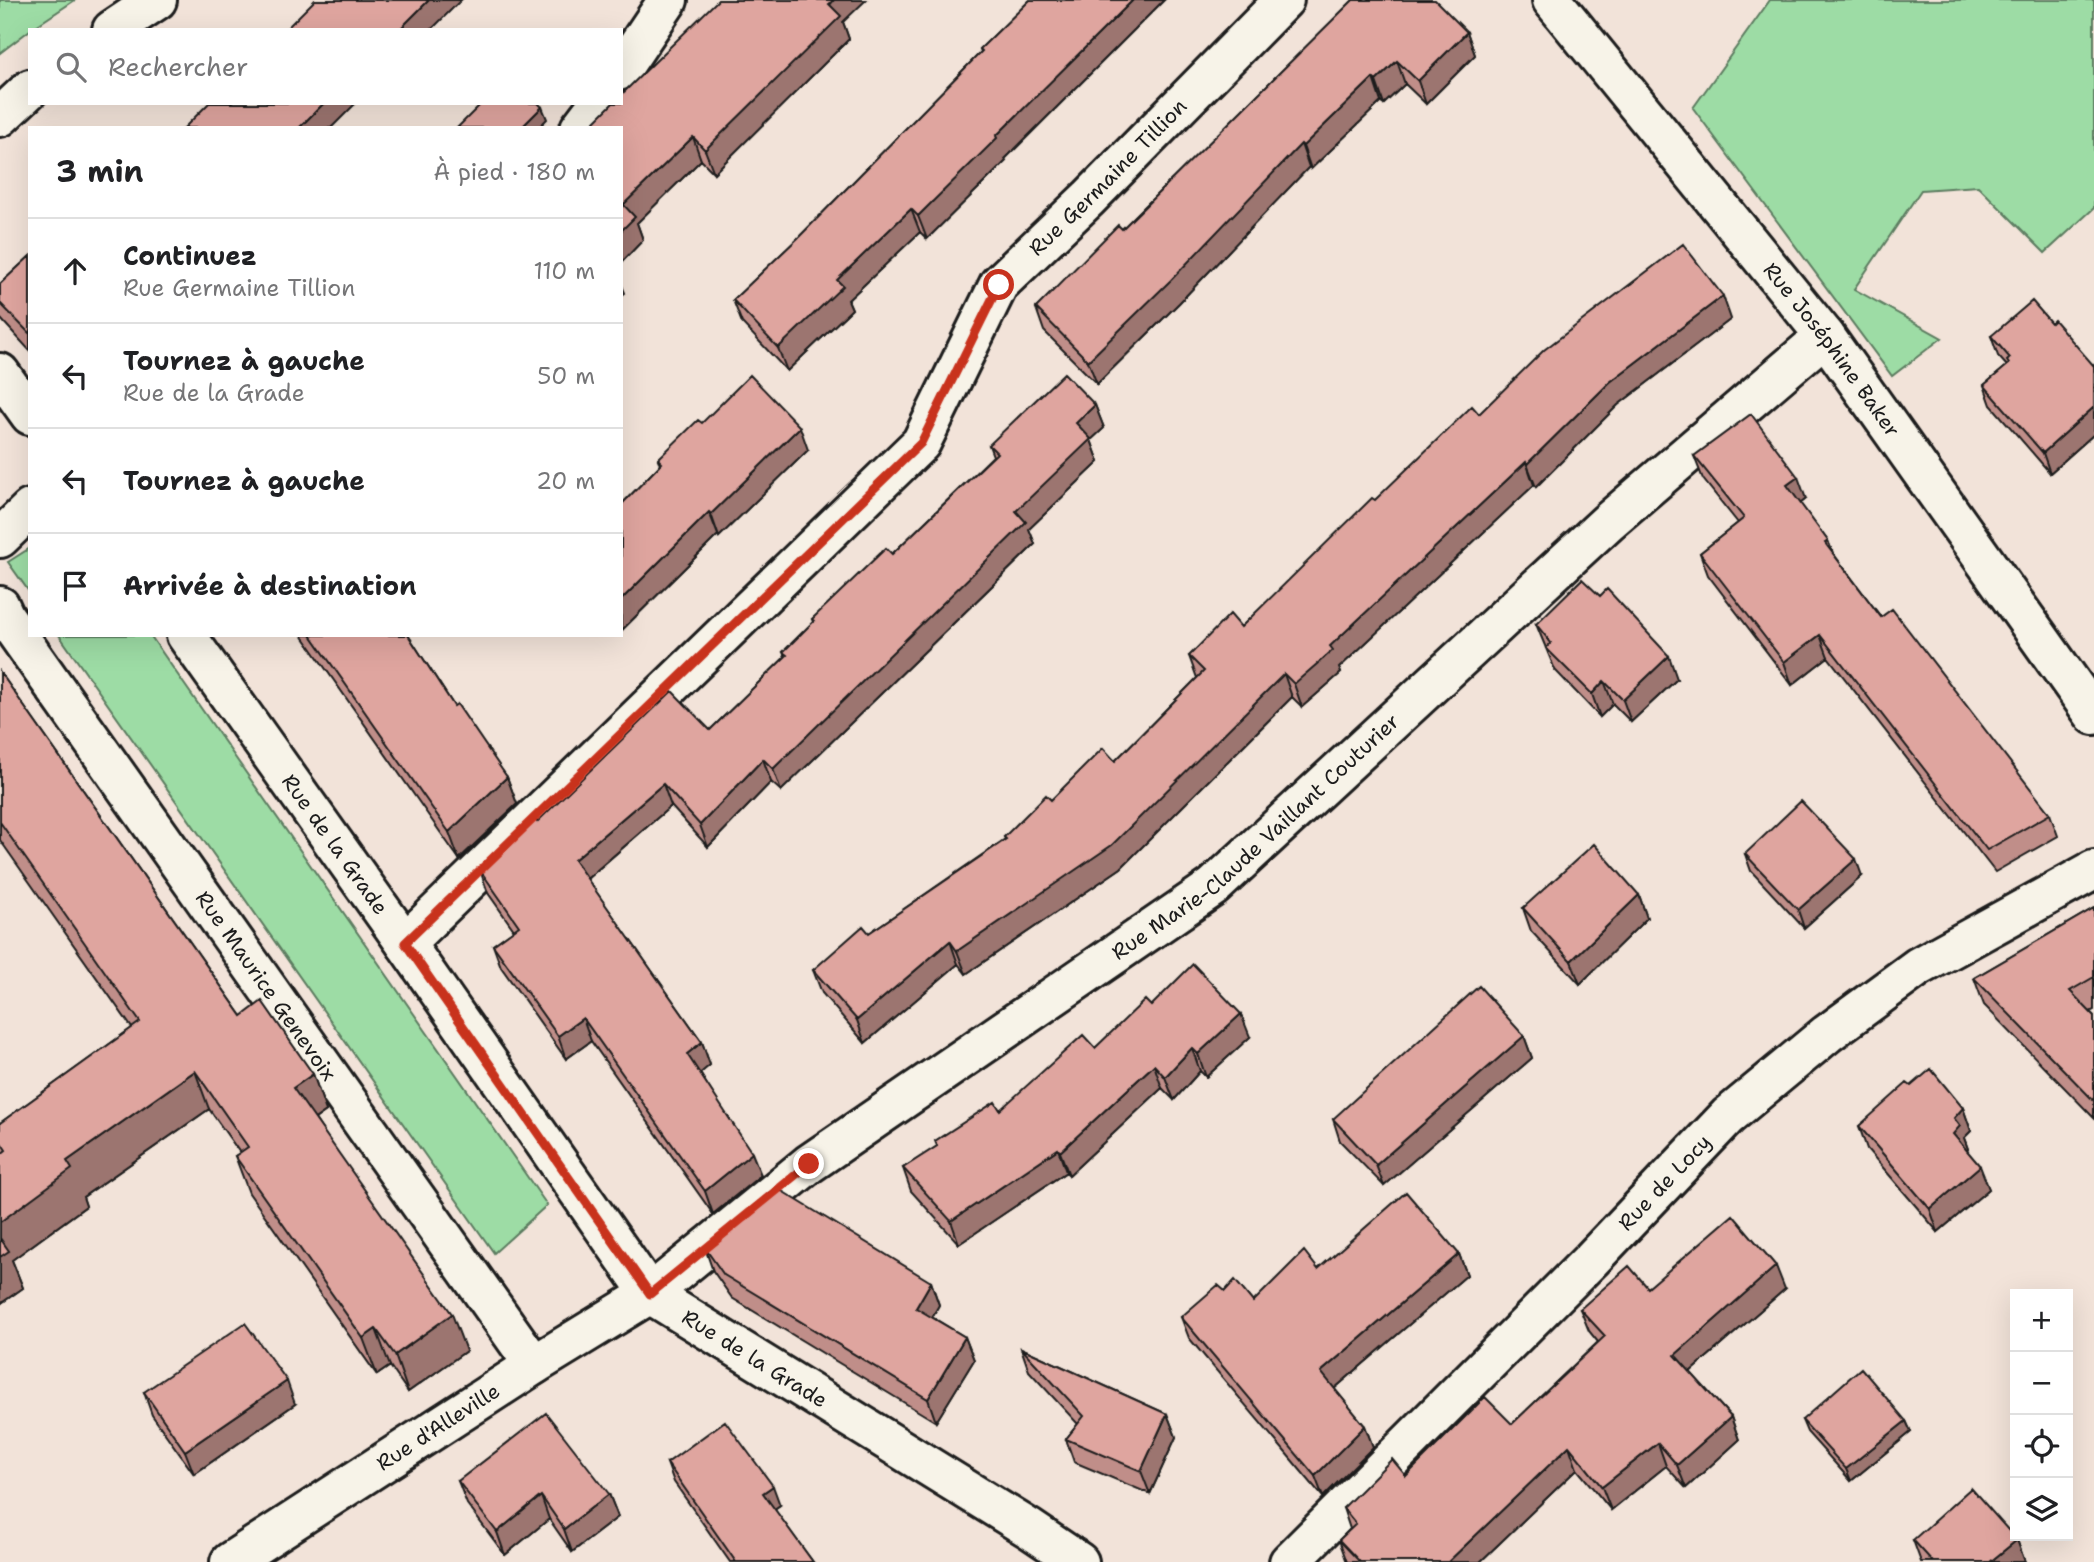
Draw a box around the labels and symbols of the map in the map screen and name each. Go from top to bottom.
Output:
street label: Rue Germaine Tillion [1023,93,1193,262]
street label: Rue Joséphine Baker [1757,257,1906,443]
route start [983,269,1014,300]
street label: Rue Marie-Claude Vaillant Couturier [1106,708,1405,966]
street label: Rue de la Grade [275,769,394,920]
street label: Rue Maurice Genevoix [189,885,343,1087]
street label: Rue de Locy [1612,1128,1717,1237]
route end [793,1148,824,1179]
street label: Rue de la Grade [677,1303,833,1414]
street label: Rue d'Alleville [371,1377,505,1477]

